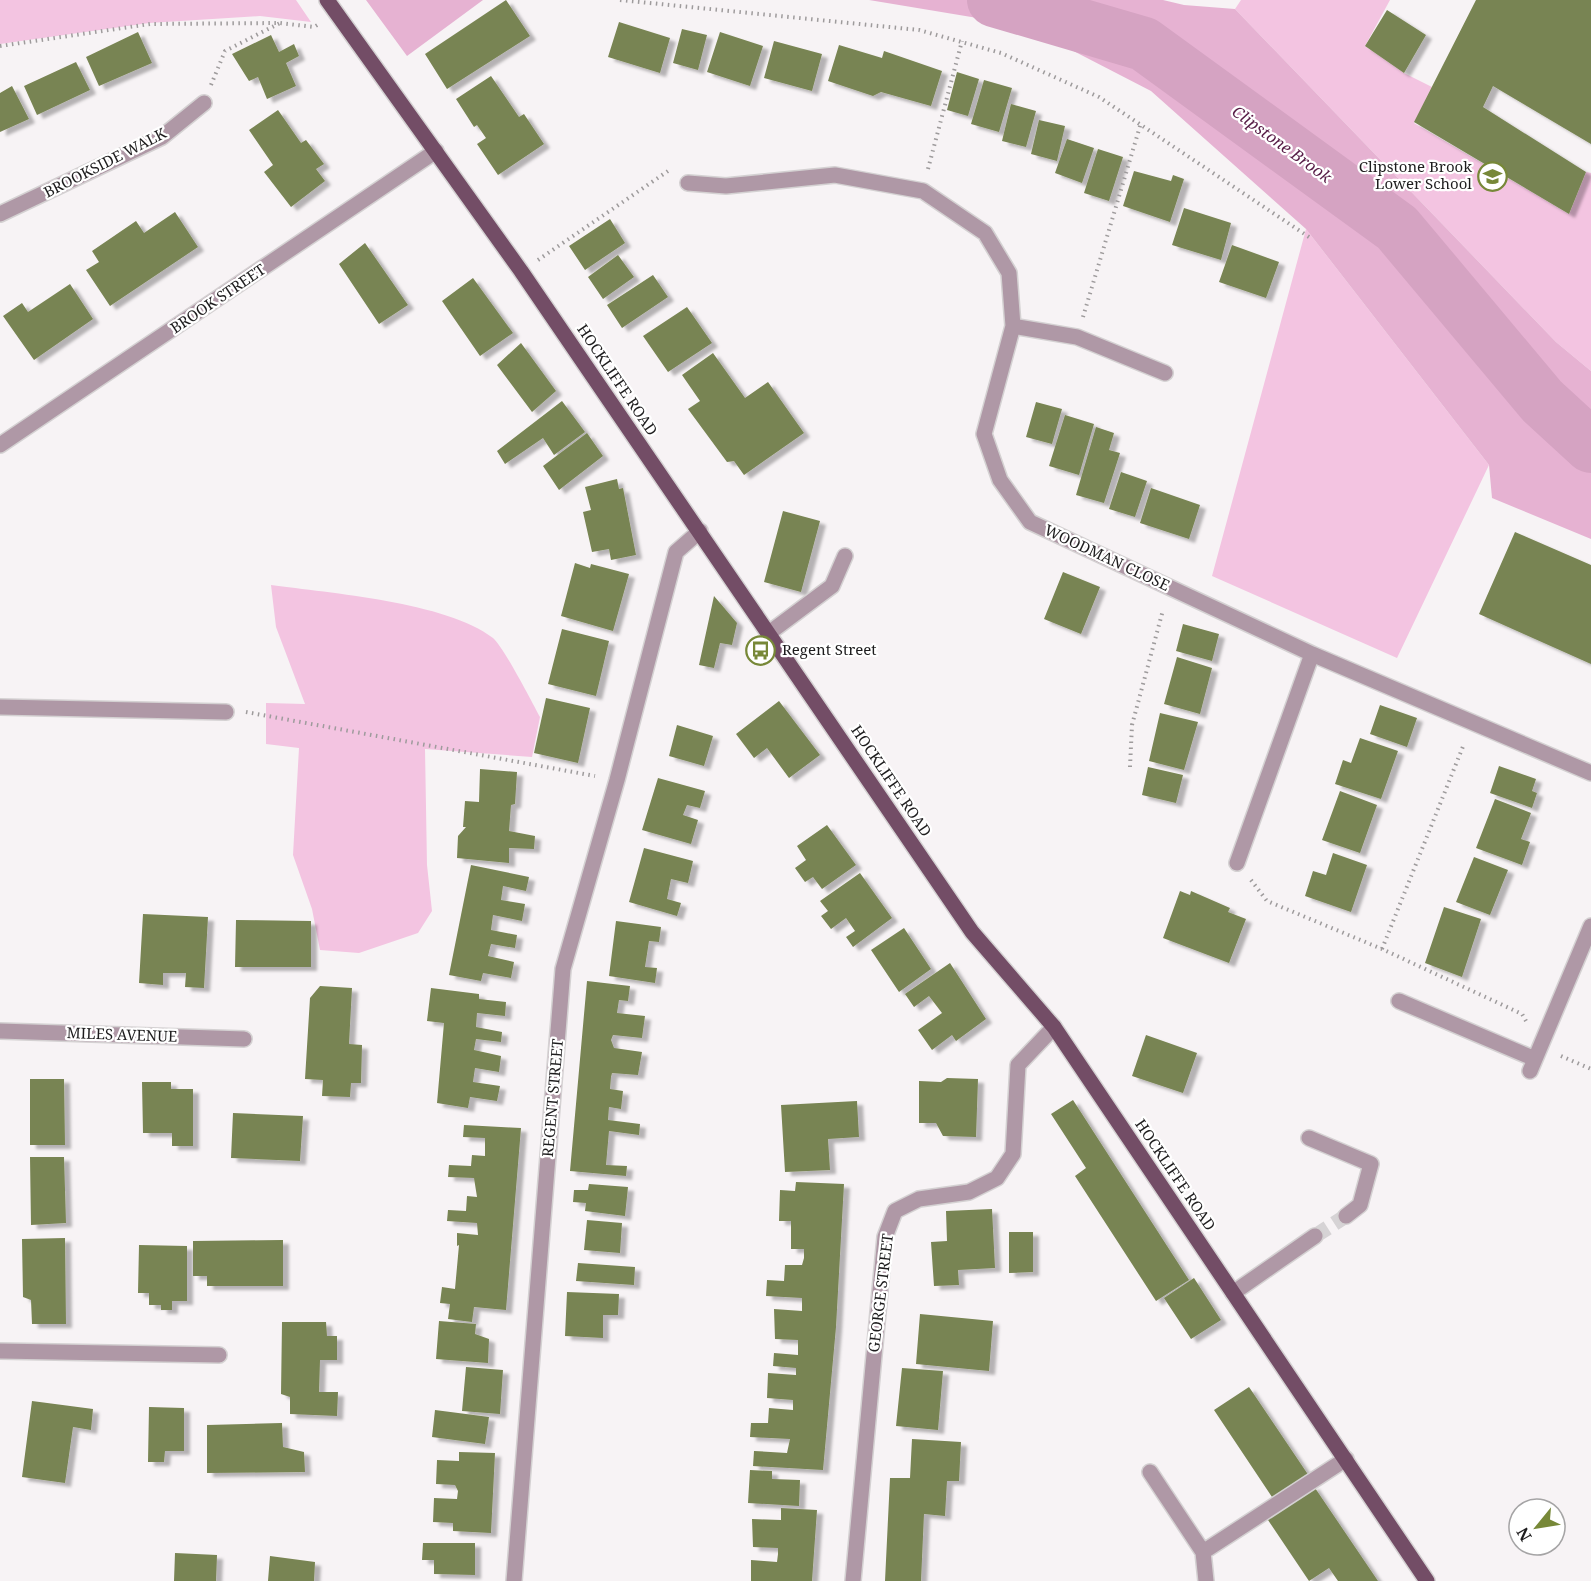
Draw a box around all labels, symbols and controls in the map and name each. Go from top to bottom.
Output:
water label: Clipstone Brook [1228,100,1337,188]
street label: BROOKSIDE WALK [40,122,170,202]
place label: Clipstone Brook Lower School [1359,156,1472,193]
school or university icon: Clipstone Brook Lower School [1477,160,1509,192]
street label: BROOK STREET [166,259,269,337]
street label: HOCKLIFFE ROAD [573,320,663,439]
street label: WOODMAN CLOSE [1042,519,1173,595]
bus stop icon: Regent Street [745,634,777,666]
place label: Regent Street [782,639,877,659]
street label: HOCKLIFFE ROAD [847,721,937,840]
street label: MILES AVENUE [66,1022,178,1046]
street label: REGENT STREET [537,1038,567,1158]
street label: HOCKLIFFE ROAD [1131,1115,1221,1234]
street label: GEORGE STREET [863,1232,897,1353]
north arrow [1507,1497,1567,1557]
text: N [1511,1523,1537,1545]

